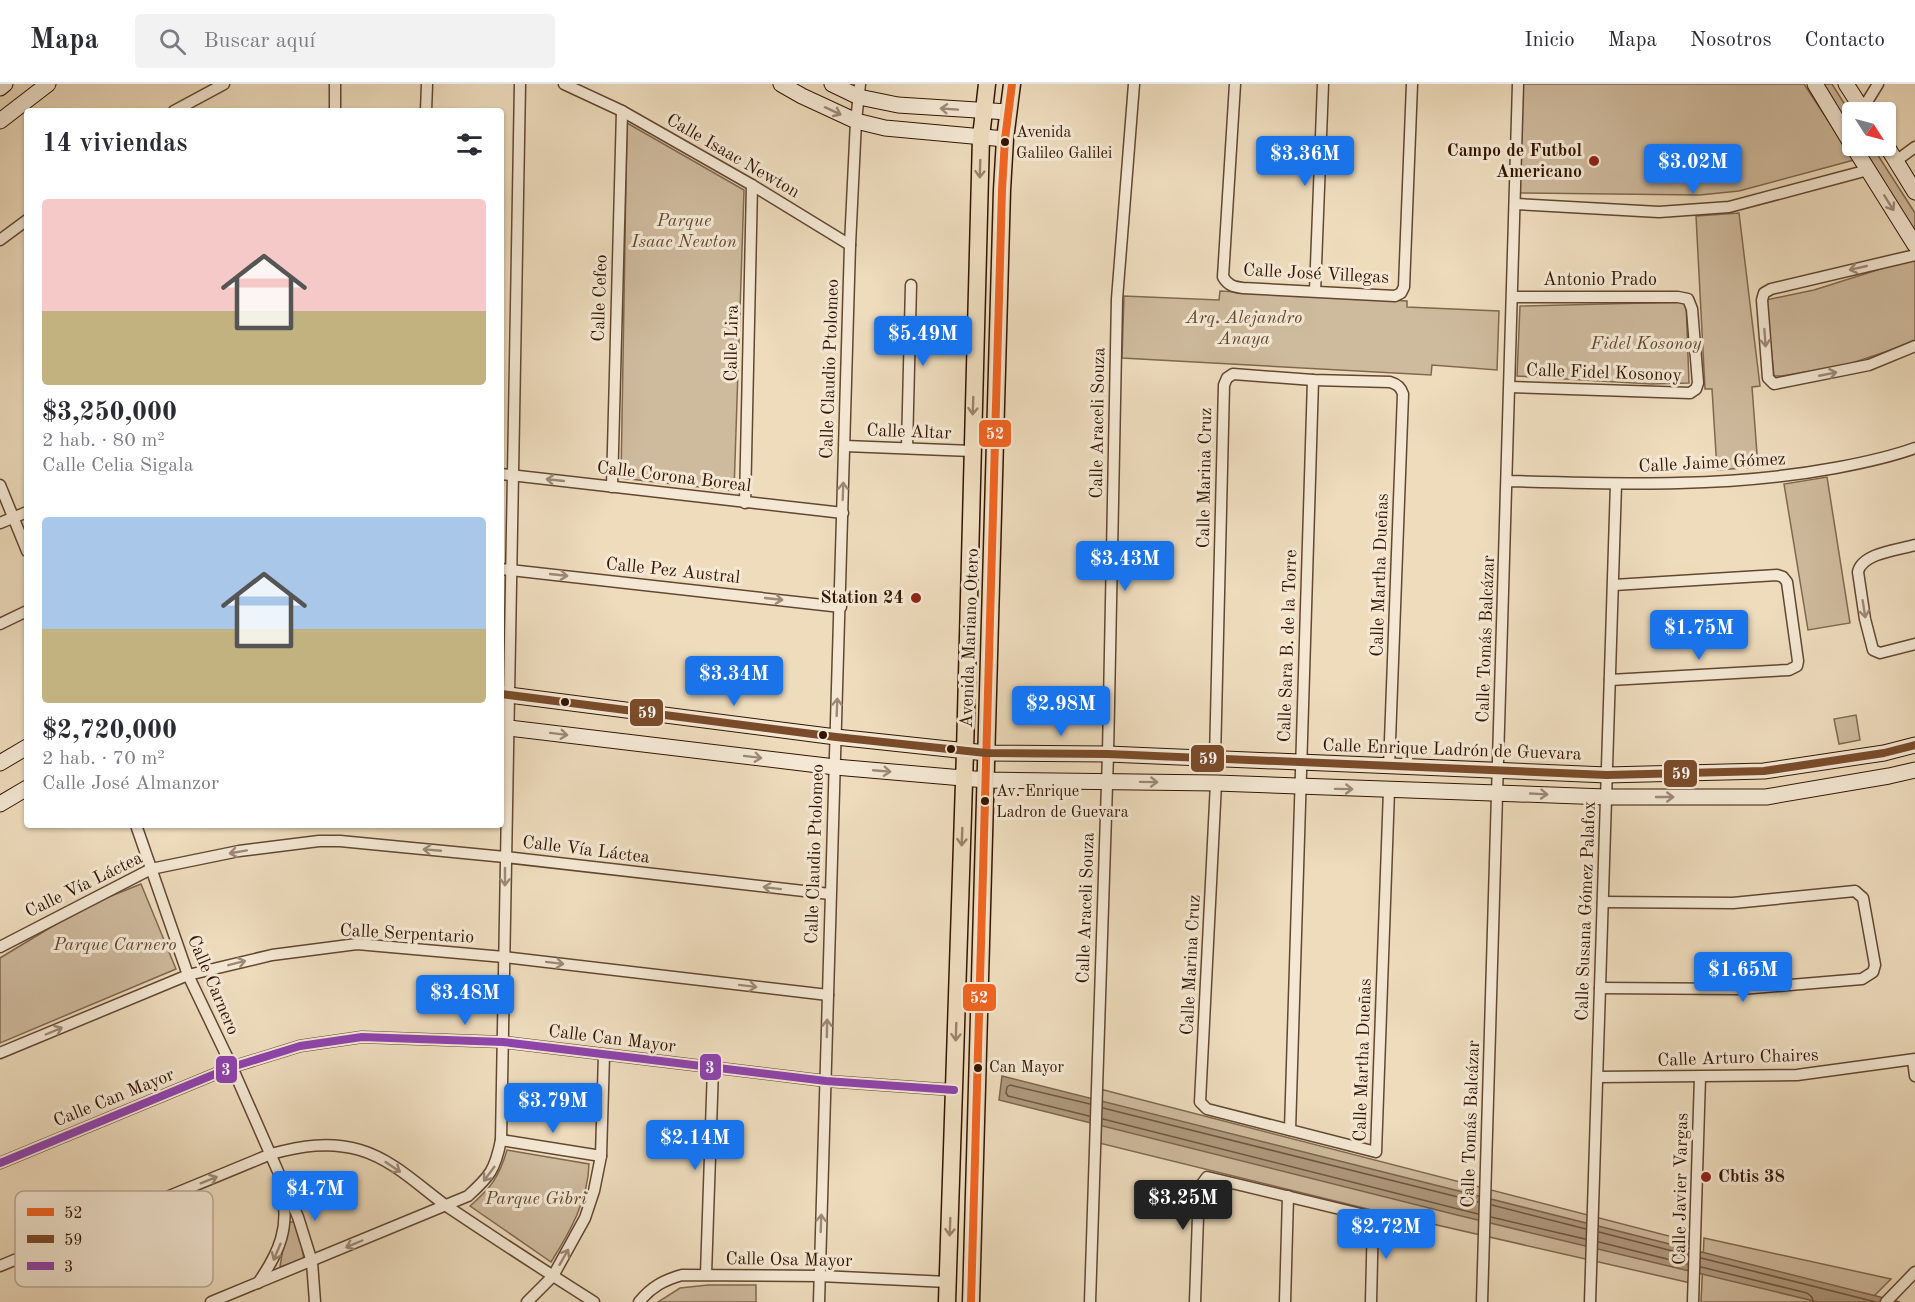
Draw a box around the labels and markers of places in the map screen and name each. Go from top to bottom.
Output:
place label: Avenida Galileo Galilei [1016,125,1112,162]
marker: Avenida Galileo Galilei [999,136,1011,148]
pin: $3.36M [1256,136,1354,187]
place label: Campo de Futbol Americano [1447,142,1582,181]
pin: $3.02M [1644,144,1742,195]
marker: Campo de Futbol Americano [1587,154,1601,168]
pin: $5.49M [874,316,972,367]
pin: $3.43M [1076,541,1174,592]
place label: Station 24 [820,589,904,607]
marker: Station 24 [909,591,923,605]
pin: $1.75M [1650,610,1748,661]
pin: $3.34M [685,656,783,707]
pin: $2.98M [1012,686,1110,737]
unlabelled marker [559,696,571,708]
unlabelled marker [817,729,829,741]
unlabelled marker [945,743,957,755]
place label: Av. Enrique Ladron de Guevara [996,784,1129,821]
marker: Av. Enrique Ladron de Guevara [979,795,991,807]
pin: $1.65M [1694,952,1792,1003]
pin: $3.48M [416,975,514,1026]
place label: Can Mayor [989,1060,1064,1076]
marker: Can Mayor [972,1062,984,1074]
pin: $3.79M [504,1083,602,1134]
pin: $2.14M [646,1120,744,1171]
place label: Cbtis 38 [1718,1168,1785,1186]
marker: Cbtis 38 [1699,1170,1713,1184]
pin: $4.7M [273,1171,357,1222]
pin: $3.25M [1134,1180,1232,1231]
pin: $2.72M [1337,1209,1435,1260]

